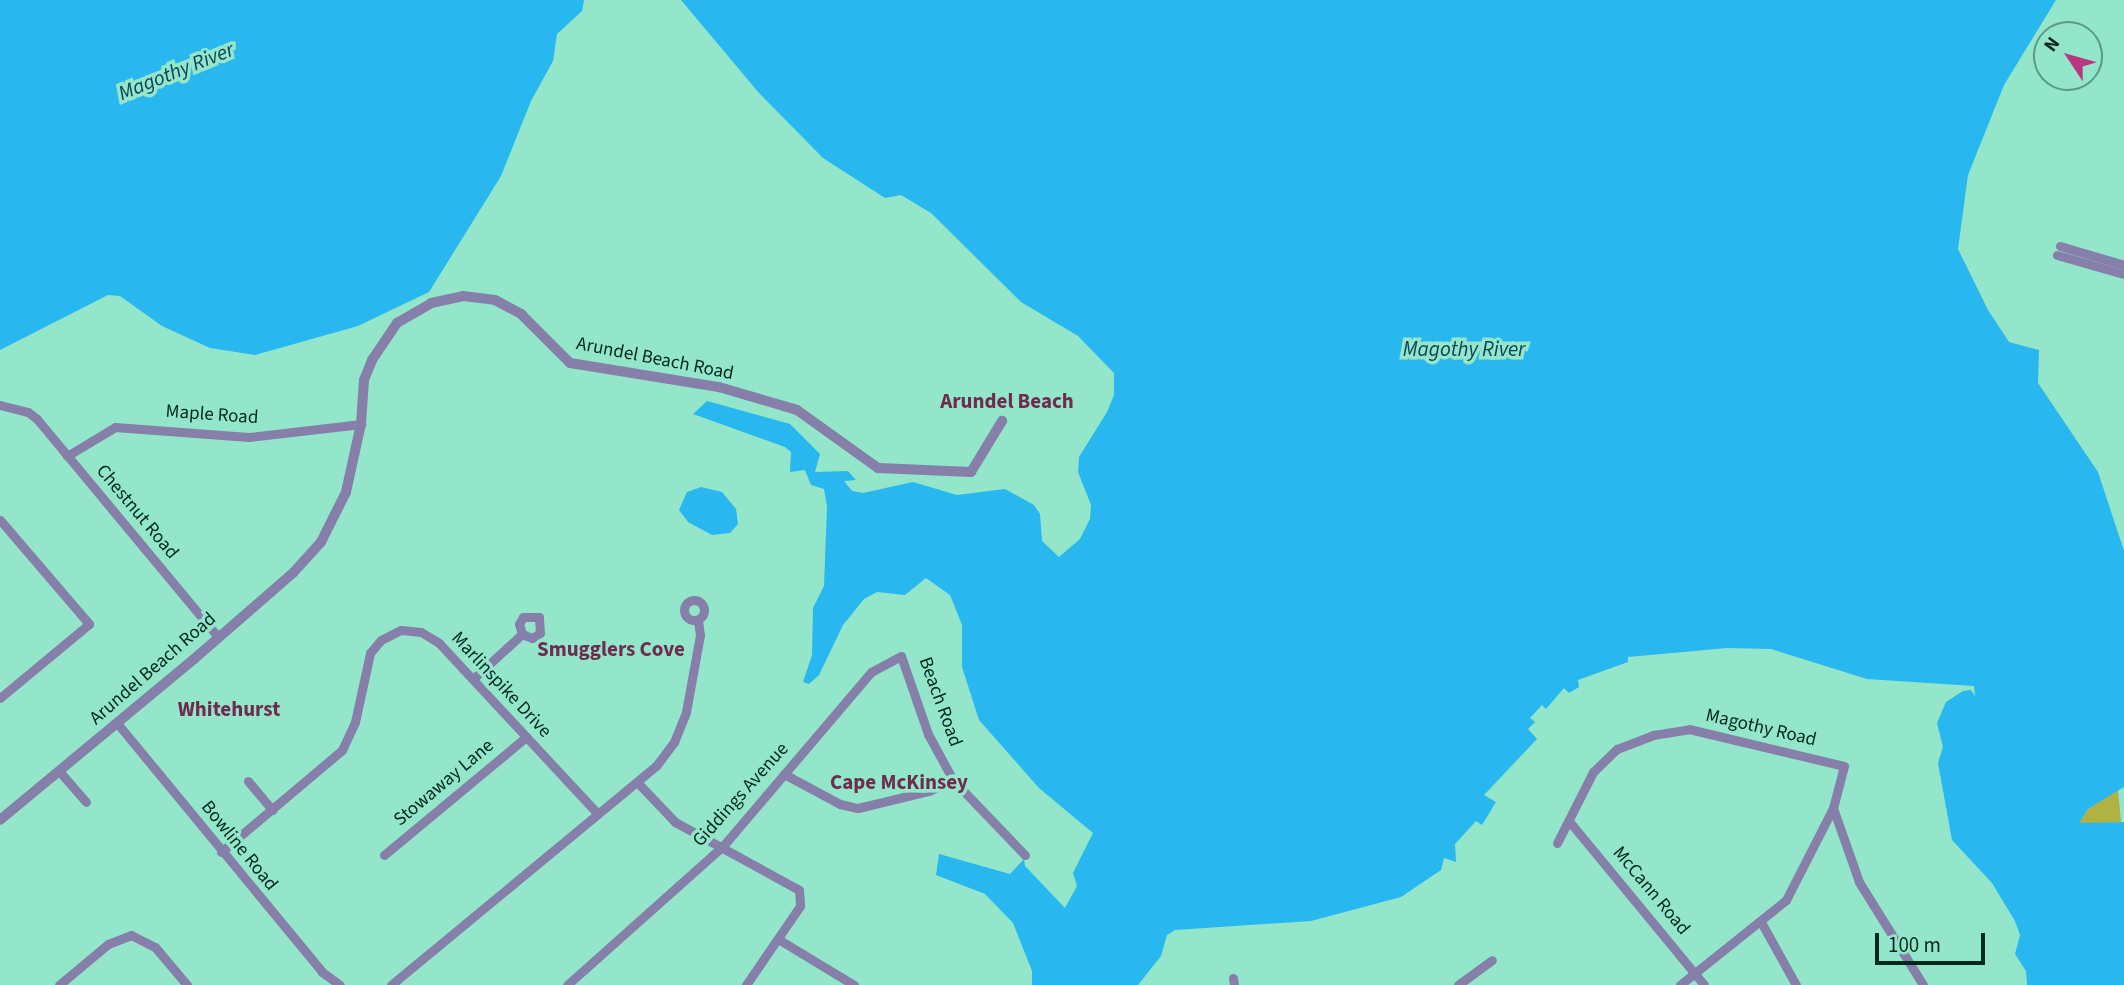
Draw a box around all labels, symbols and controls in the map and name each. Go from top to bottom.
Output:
north arrow [2033,21,2103,91]
text: N [2038,31,2067,58]
water label: Magothy River [114,36,238,106]
street label: Arundel Beach Road [574,333,736,385]
water label: Magothy River [1403,336,1525,362]
district label: Arundel Beach [940,388,1074,414]
street label: Maple Road [165,400,259,430]
street label: Chestnut Road [91,460,183,564]
street label: Arundel Beach Road [85,608,221,730]
street label: Marlinspike Drive [446,627,556,743]
district label: Smugglers Cove [537,636,685,662]
street label: Beach Road [913,654,967,750]
district label: Whitehurst [178,696,280,722]
street label: Magothy Road [1703,704,1819,752]
street label: Stowaway Lane [389,735,499,831]
street label: Giddings Avenue [688,738,794,852]
district label: Cape McKinsey [830,769,968,795]
street label: Bowline Road [196,796,282,896]
street label: McCann Road [1607,842,1695,940]
scale bar [1879,918,1989,962]
text: 100 m [1888,930,1941,960]

